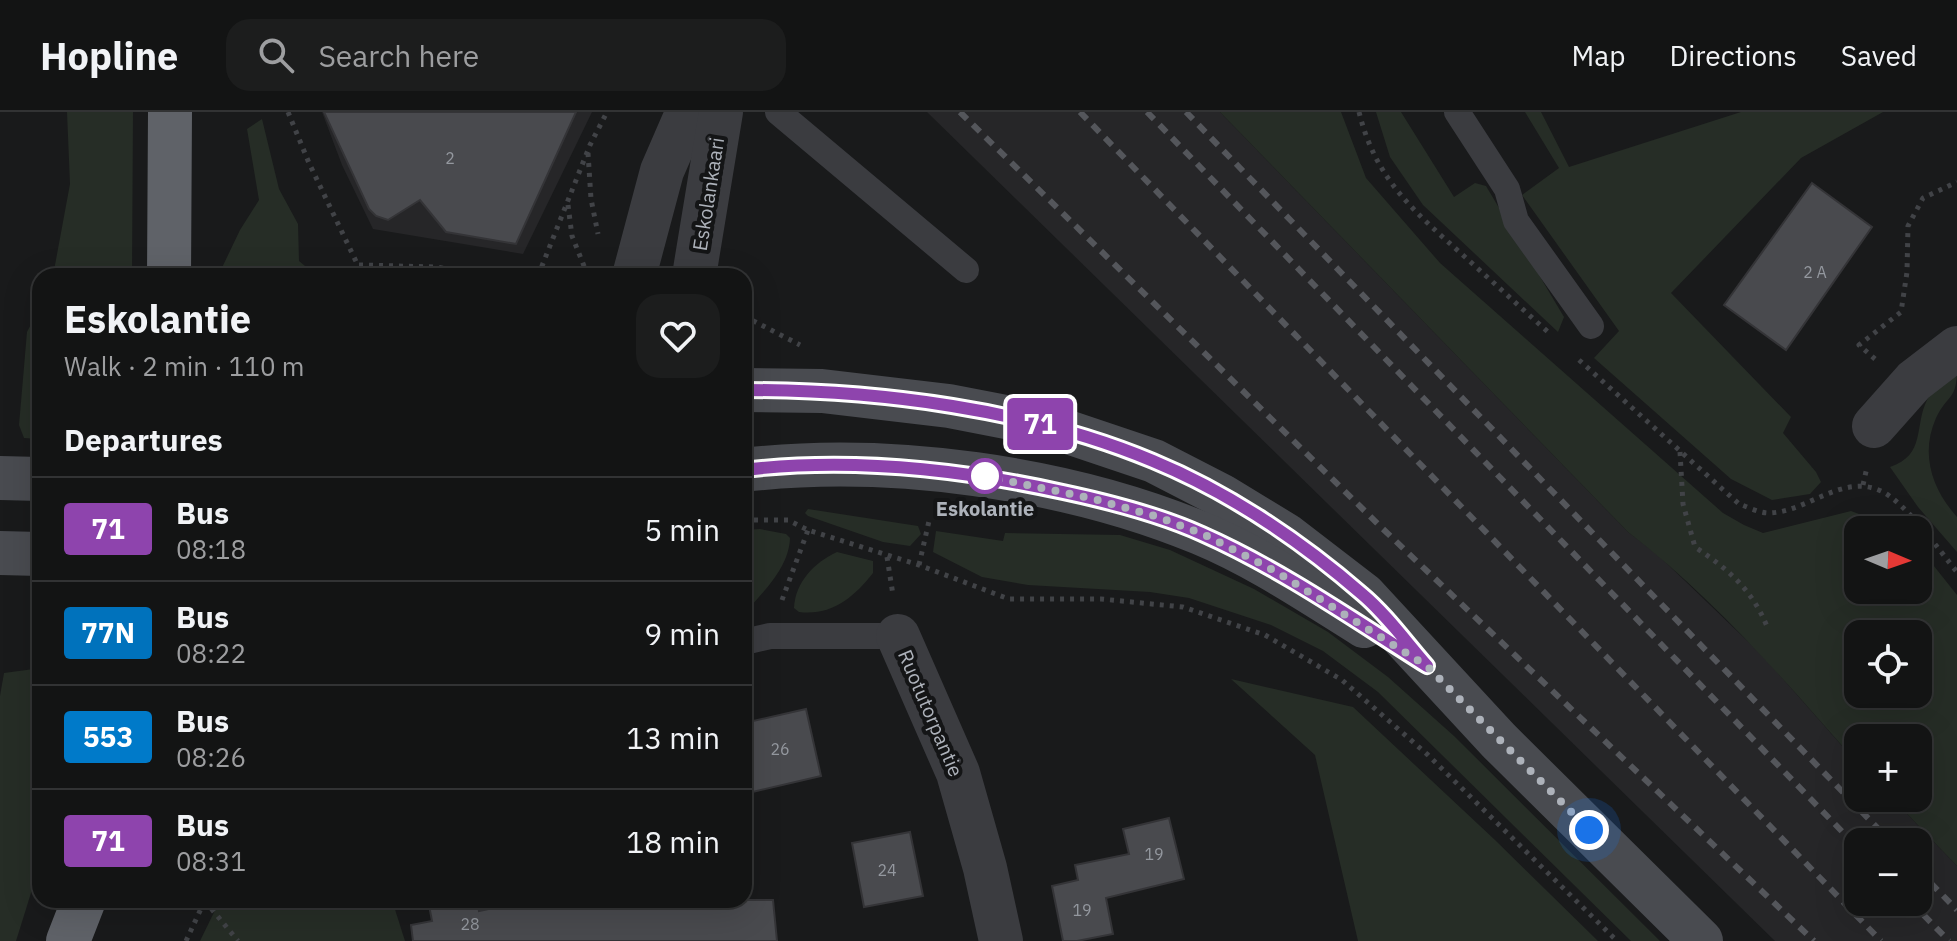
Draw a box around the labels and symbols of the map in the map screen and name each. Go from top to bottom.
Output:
street label: Eskolankaari [686,135,730,253]
house number: 2 [445,148,455,168]
house number: 2 A [1803,262,1827,282]
line badge: 71 [1004,398,1076,450]
marker: Eskolantie [968,459,1002,493]
place label: Eskolantie [936,495,1034,522]
north arrow [1844,516,1932,604]
street label: Ruotutorpantie [892,645,970,781]
house number: 26 [770,739,790,759]
your location [1569,810,1609,850]
house number: 19 [1144,844,1164,864]
house number: 24 [877,860,897,880]
house number: 19 [1072,900,1092,920]
house number: 28 [460,914,480,934]

